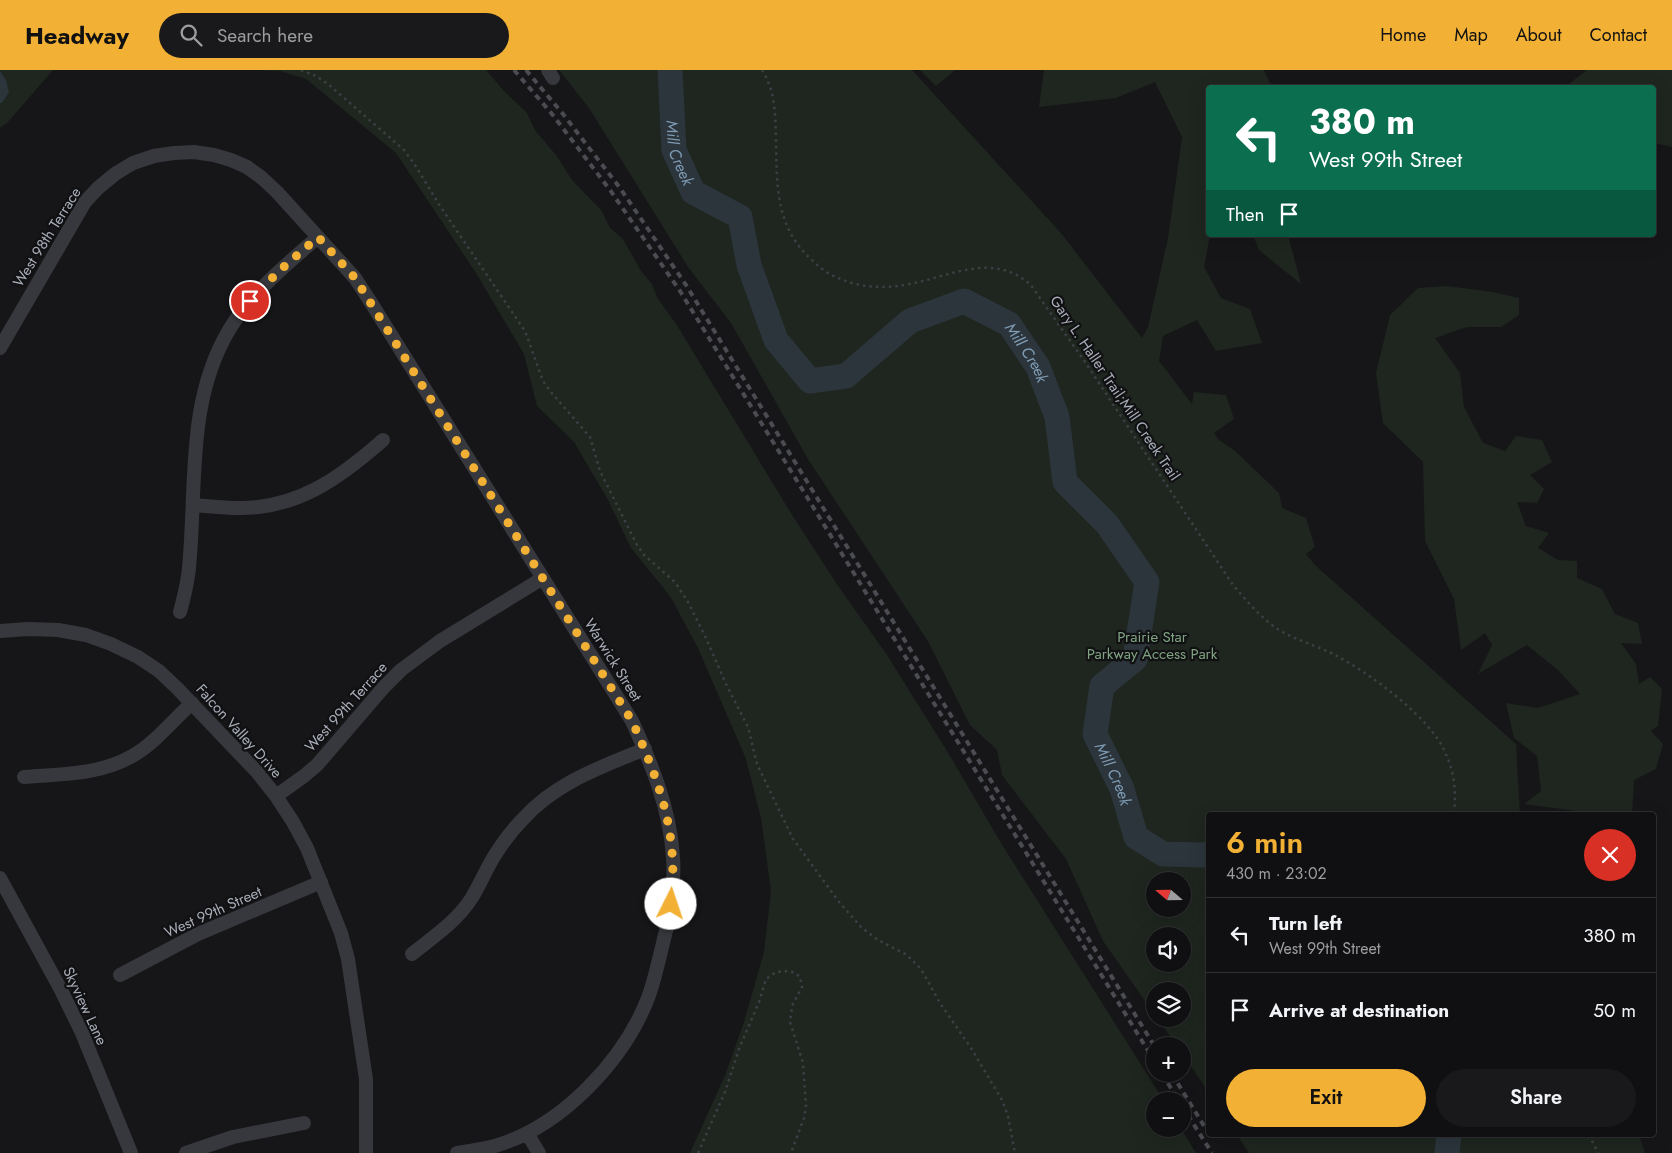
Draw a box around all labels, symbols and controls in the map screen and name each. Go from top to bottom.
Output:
search box [159,13,509,58]
text: Headway [25,18,129,53]
icon: search [177,21,205,49]
text: Search here [217,22,313,49]
text: Home [1380,22,1426,48]
text: Map [1454,22,1488,48]
text: About [1516,22,1561,48]
text: Contact [1589,22,1647,48]
text: 380 m [1309,97,1415,147]
icon: left [1226,105,1291,170]
water label: Mill Creek [661,120,700,190]
text: West 99th Street [1309,143,1462,175]
street label: West 98th Terrace [7,183,87,291]
icon: arrive [1275,200,1303,228]
text: Then [1226,201,1265,228]
pin [229,280,271,322]
icon: arrive [236,287,264,315]
street label: Gary L. Haller Trail;Mill Creek Trail [1045,291,1185,485]
water label: Mill Creek [1000,318,1055,387]
street label: Warwick Street [579,614,648,706]
park label: Prairie Star Parkway Access Park [1087,626,1218,665]
street label: West 99th Terrace [300,657,393,757]
street label: Falcon Valley Drive [191,679,287,783]
water label: Mill Creek [1089,738,1138,809]
text: 6 min [1226,821,1303,864]
button: close [1584,829,1636,881]
text: 430 m · 23:02 [1226,862,1327,885]
north arrow [1146,872,1191,918]
map controls [1146,872,1191,1137]
position arrow [644,877,696,929]
street label: West 99th Street [161,881,266,943]
text: Turn left [1269,910,1342,937]
icon: left [1226,921,1254,949]
text: 380 m [1583,922,1636,949]
button: sound [1146,927,1191,972]
text: West 99th Street [1269,937,1381,960]
street label: Skyview Lane [57,963,113,1049]
button: layers [1146,982,1191,1027]
icon: arrive [1226,996,1254,1024]
text: Arrive at destination [1269,997,1449,1024]
text: 50 m [1593,997,1636,1024]
button: + [1146,1037,1191,1082]
button: Exit [1226,1069,1426,1127]
button: Share [1436,1069,1636,1127]
button: − [1146,1092,1191,1137]

